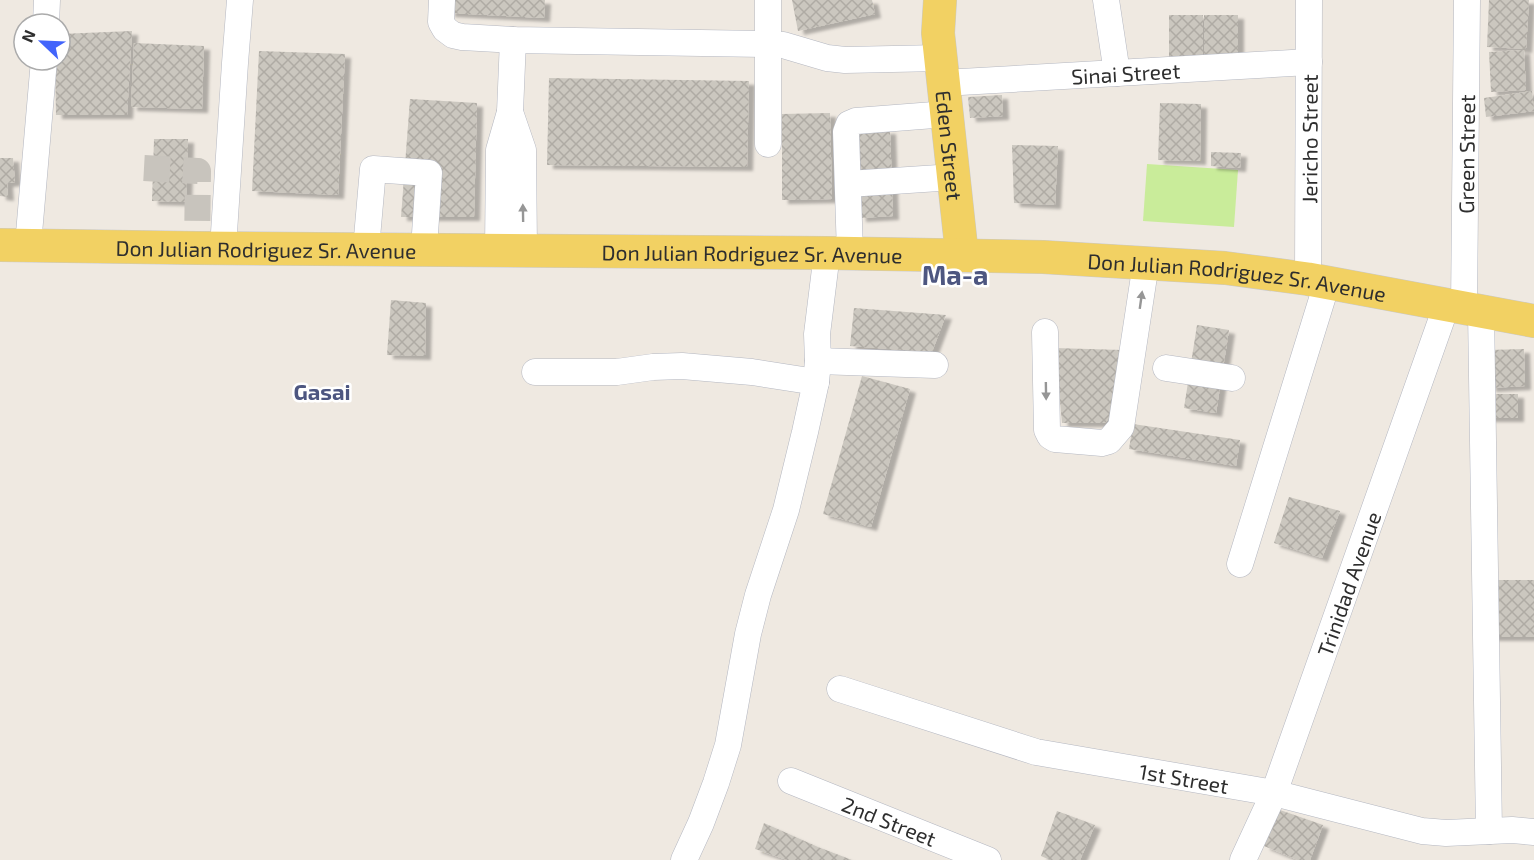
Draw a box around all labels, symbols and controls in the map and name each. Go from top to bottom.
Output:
north arrow [12,12,72,72]
text: N [17,27,39,45]
street label: Sinai Street [1071,57,1181,88]
street label: Jericho Street [1296,74,1321,204]
street label: Eden Street [932,89,968,202]
street label: Green Street [1452,94,1479,214]
one-way arrow [518,203,528,222]
street label: Don Julian Rodriguez Sr. Avenue [115,234,416,262]
street label: Don Julian Rodriguez Sr. Avenue [601,239,903,267]
street label: Don Julian Rodriguez Sr. Avenue [1087,247,1388,306]
district label: Ma-a [922,258,988,290]
one-way arrow [1136,290,1145,309]
district label: Gasai [293,378,351,404]
one-way arrow [1041,381,1051,400]
street label: Trinidad Avenue [1311,508,1385,659]
street label: 1st Street [1137,758,1230,797]
street label: 2nd Street [839,790,940,851]

